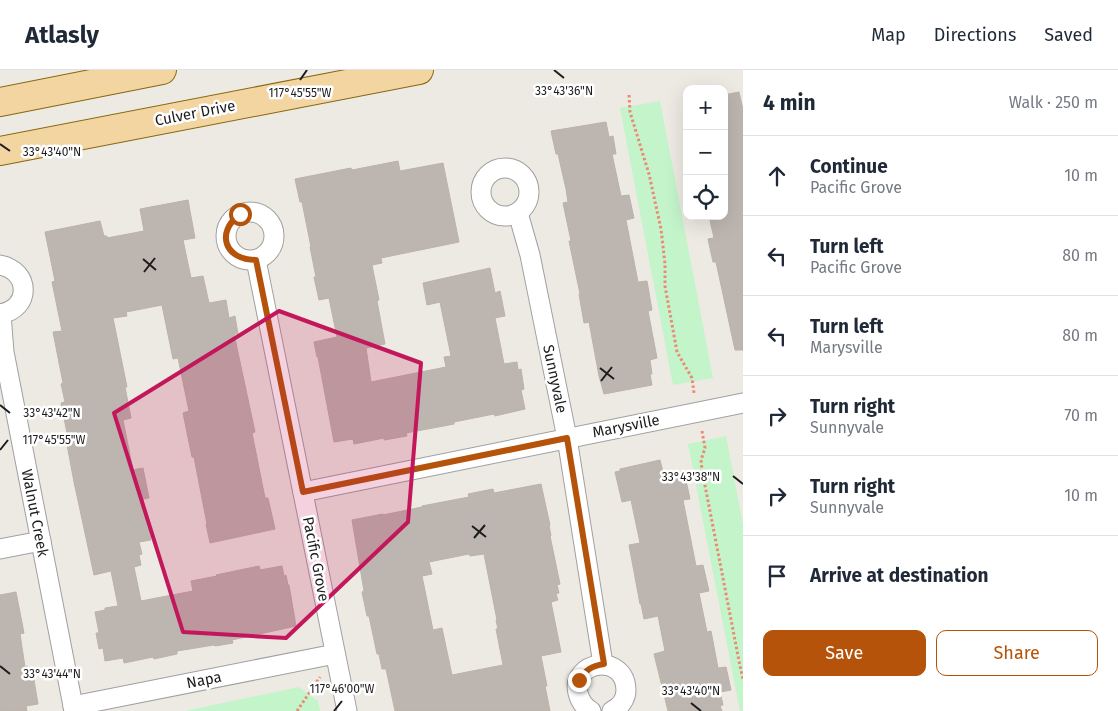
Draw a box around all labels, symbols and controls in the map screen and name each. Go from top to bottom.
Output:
text: Atlasly [25,21,99,49]
text: Map [871,24,906,46]
text: Directions [934,24,1016,46]
text: Saved [1044,24,1093,46]
text: 33°43'36"N [535,84,593,98]
map controls [683,85,728,220]
button: + [683,85,728,130]
text: 117°45'55"W [269,86,331,100]
text: 4 min [763,90,816,116]
text: Walk · 250 m [1009,93,1098,112]
street label: Culver Drive [153,96,237,130]
button: − [683,130,728,175]
text: 33°43'40"N [23,145,81,159]
text: Continue [810,155,888,178]
icon: ahead [763,162,791,190]
text: 10 m [1064,166,1098,185]
button: locate [683,175,728,220]
text: Pacific Grove [810,178,902,197]
route start [229,203,252,226]
text: Turn left [810,235,884,258]
icon: left [763,242,791,270]
text: 80 m [1062,246,1098,265]
text: Pacific Grove [810,258,902,277]
text: Turn left [810,315,884,338]
icon: left [763,322,791,350]
text: 80 m [1062,326,1098,345]
text: Marysville [810,338,883,357]
street label: Sunnyvale [539,343,571,415]
text: Turn right [810,395,895,418]
icon: right [763,402,791,430]
text: 33°43'42"N [23,406,81,420]
text: 70 m [1064,406,1098,425]
street label: Marysville [591,411,661,441]
text: Sunnyvale [810,418,884,437]
text: 117°45'55"W [23,433,85,447]
street label: Walnut Creek [18,468,52,559]
text: 33°43'38"N [662,470,720,484]
text: Turn right [810,475,895,498]
icon: right [763,482,791,510]
text: 10 m [1064,486,1098,505]
text: Sunnyvale [810,498,884,517]
street label: Pacific Grove [299,515,333,603]
icon: arrive [763,562,791,590]
text: Arrive at destination [810,564,989,587]
button: Save [763,630,926,676]
button: Share [936,630,1098,676]
text: 33°43'44"N [23,667,81,681]
street label: Napa [185,668,223,692]
route end [568,669,591,692]
text: 117°46'00"W [310,682,375,696]
text: 33°43'40"N [662,684,720,698]

